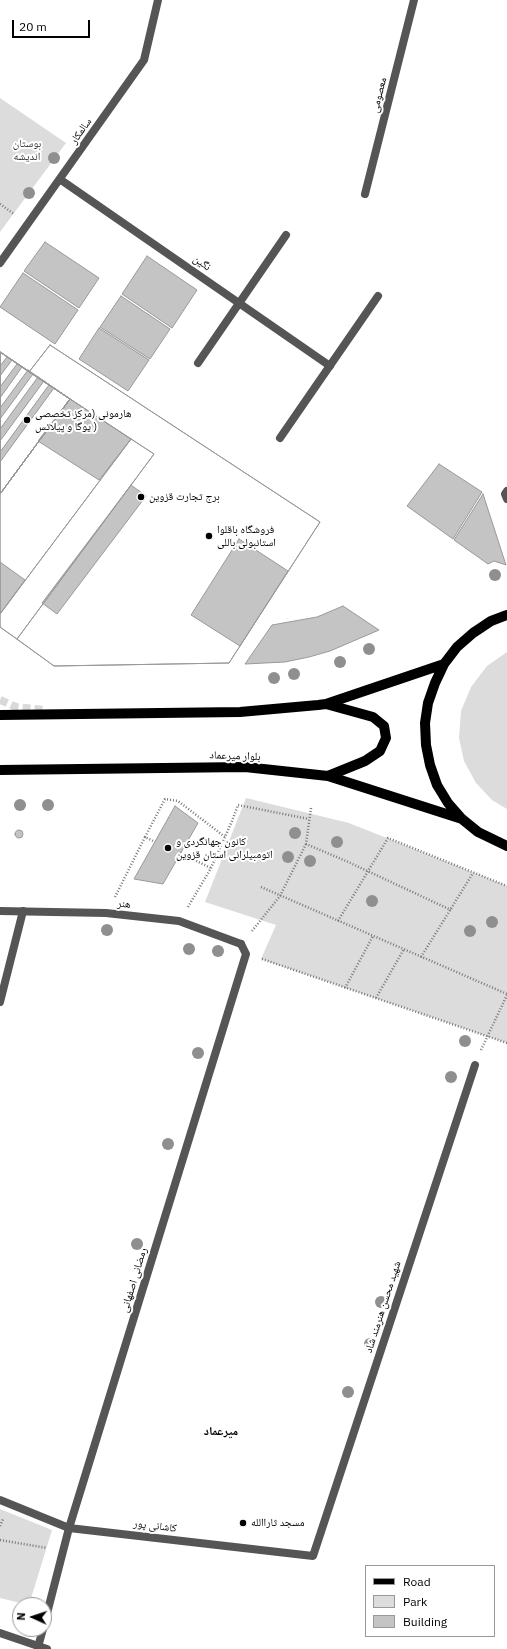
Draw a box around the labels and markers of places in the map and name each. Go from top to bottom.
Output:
place label: هارمونی (مرکز تخصصی یوگا و پیلاتس ) [35,407,131,433]
marker: هارمونی (مرکز تخصصی یوگا و پیلاتس ) [22,415,32,425]
place label: برج تجارت قزوین [149,490,220,504]
marker: برج تجارت قزوین [136,492,146,502]
place label: فروشگاه باقلوا استانبولی باللی [217,523,276,549]
marker: فروشگاه باقلوا استانبولی باللی [204,531,214,541]
place label: کانون جهانگردی و اتومبیلرانی استان قزوین [176,835,273,861]
marker: کانون جهانگردی و اتومبیلرانی استان قزوین [163,843,173,853]
place label: مسجد ثاراالله [251,1516,304,1530]
marker: مسجد ثاراالله [238,1518,248,1528]

